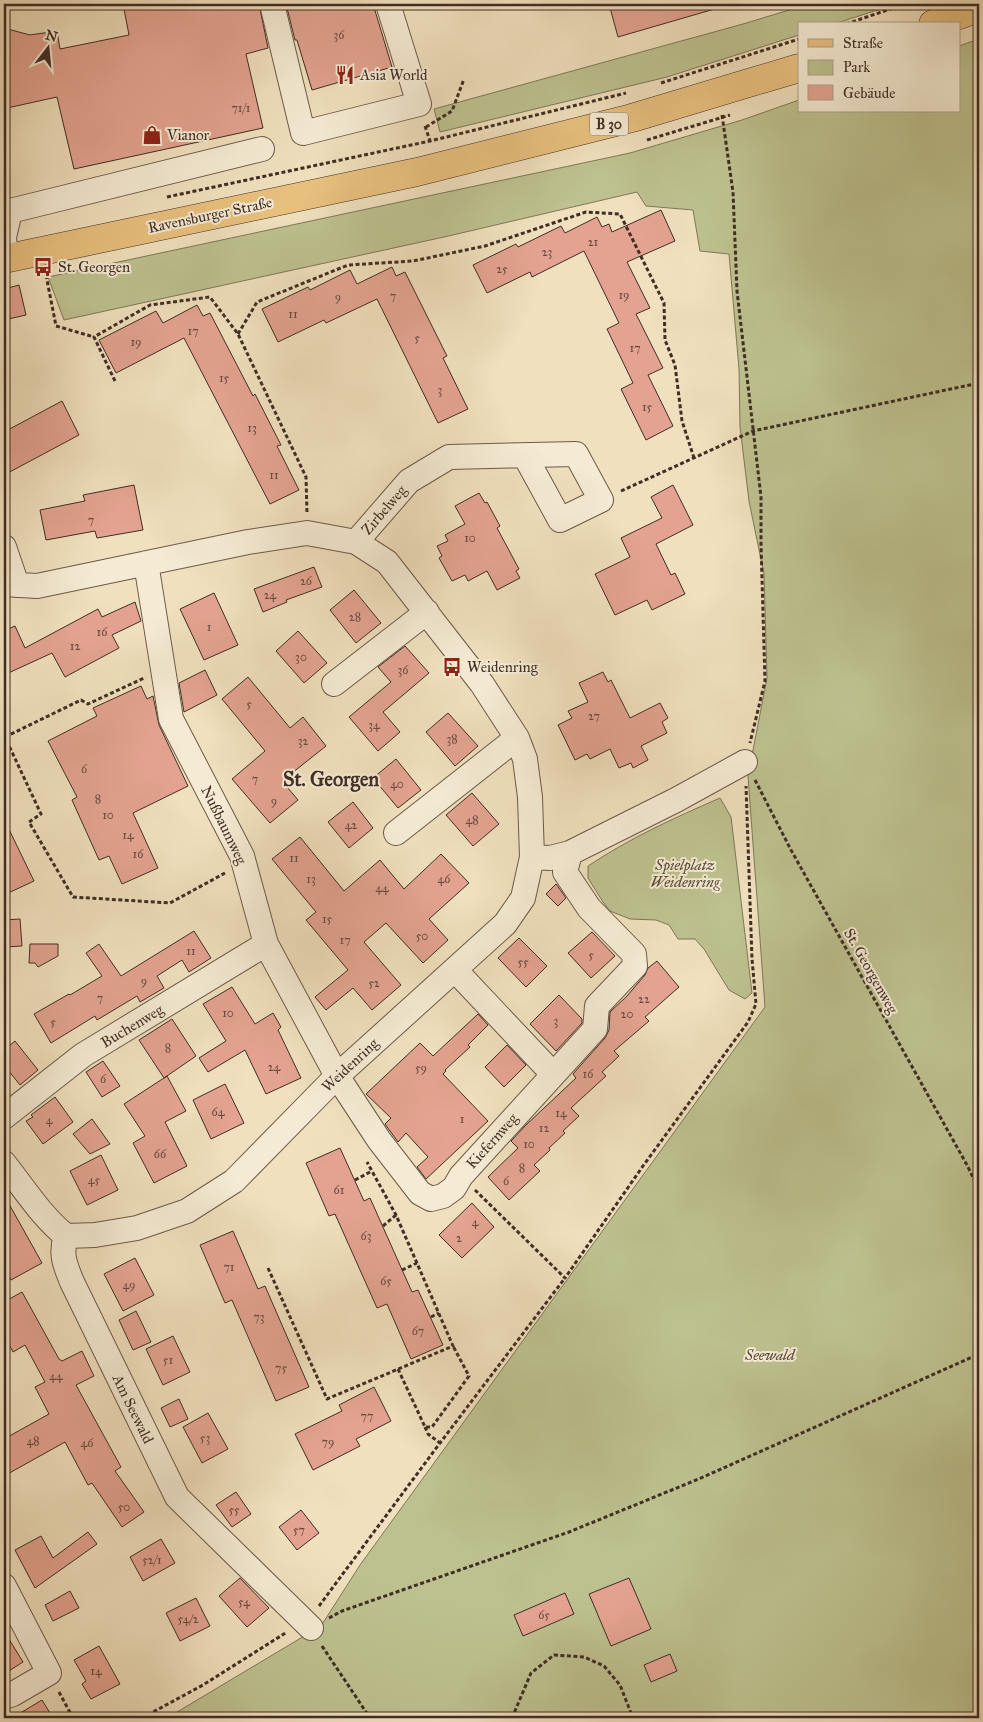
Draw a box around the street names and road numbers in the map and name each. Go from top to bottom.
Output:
road number: B 30 [590,112,628,136]
street label: Ravensburger Straße [146,193,274,237]
street label: Zirbelweg [358,481,411,538]
street label: Nußbaumweg [197,783,251,868]
street label: St. Georgenweg [840,925,902,1018]
street label: Buchenweg [97,1000,167,1052]
street label: Weidenring [318,1034,383,1096]
street label: Kiefernweg [462,1109,522,1173]
street label: Am Seewald [108,1371,158,1447]

